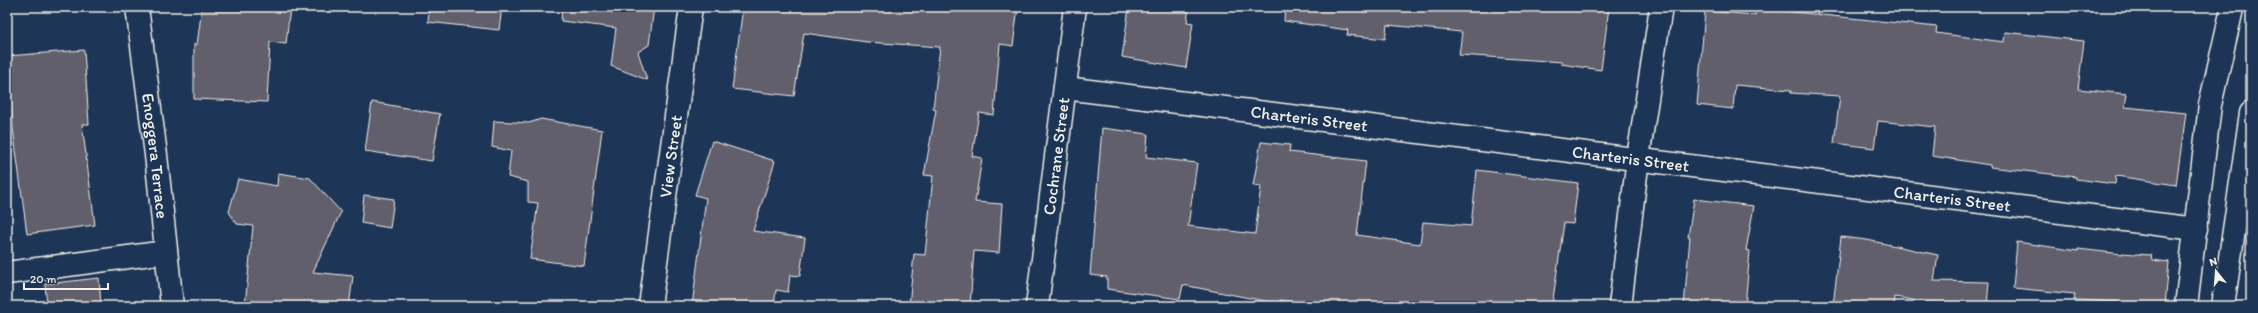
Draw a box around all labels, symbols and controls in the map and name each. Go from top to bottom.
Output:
street label: Enoggera Terrace [138,92,173,220]
street label: Cochrane Street [1039,96,1073,216]
street label: Charteris Street [1250,101,1369,136]
street label: View Street [655,114,686,199]
street label: Charteris Street [1571,141,1691,176]
street label: Charteris Street [1893,181,2012,216]
north arrow [2196,251,2236,291]
text: N [2208,255,2219,269]
scale bar [24,265,108,291]
text: 20 m [30,272,57,286]

